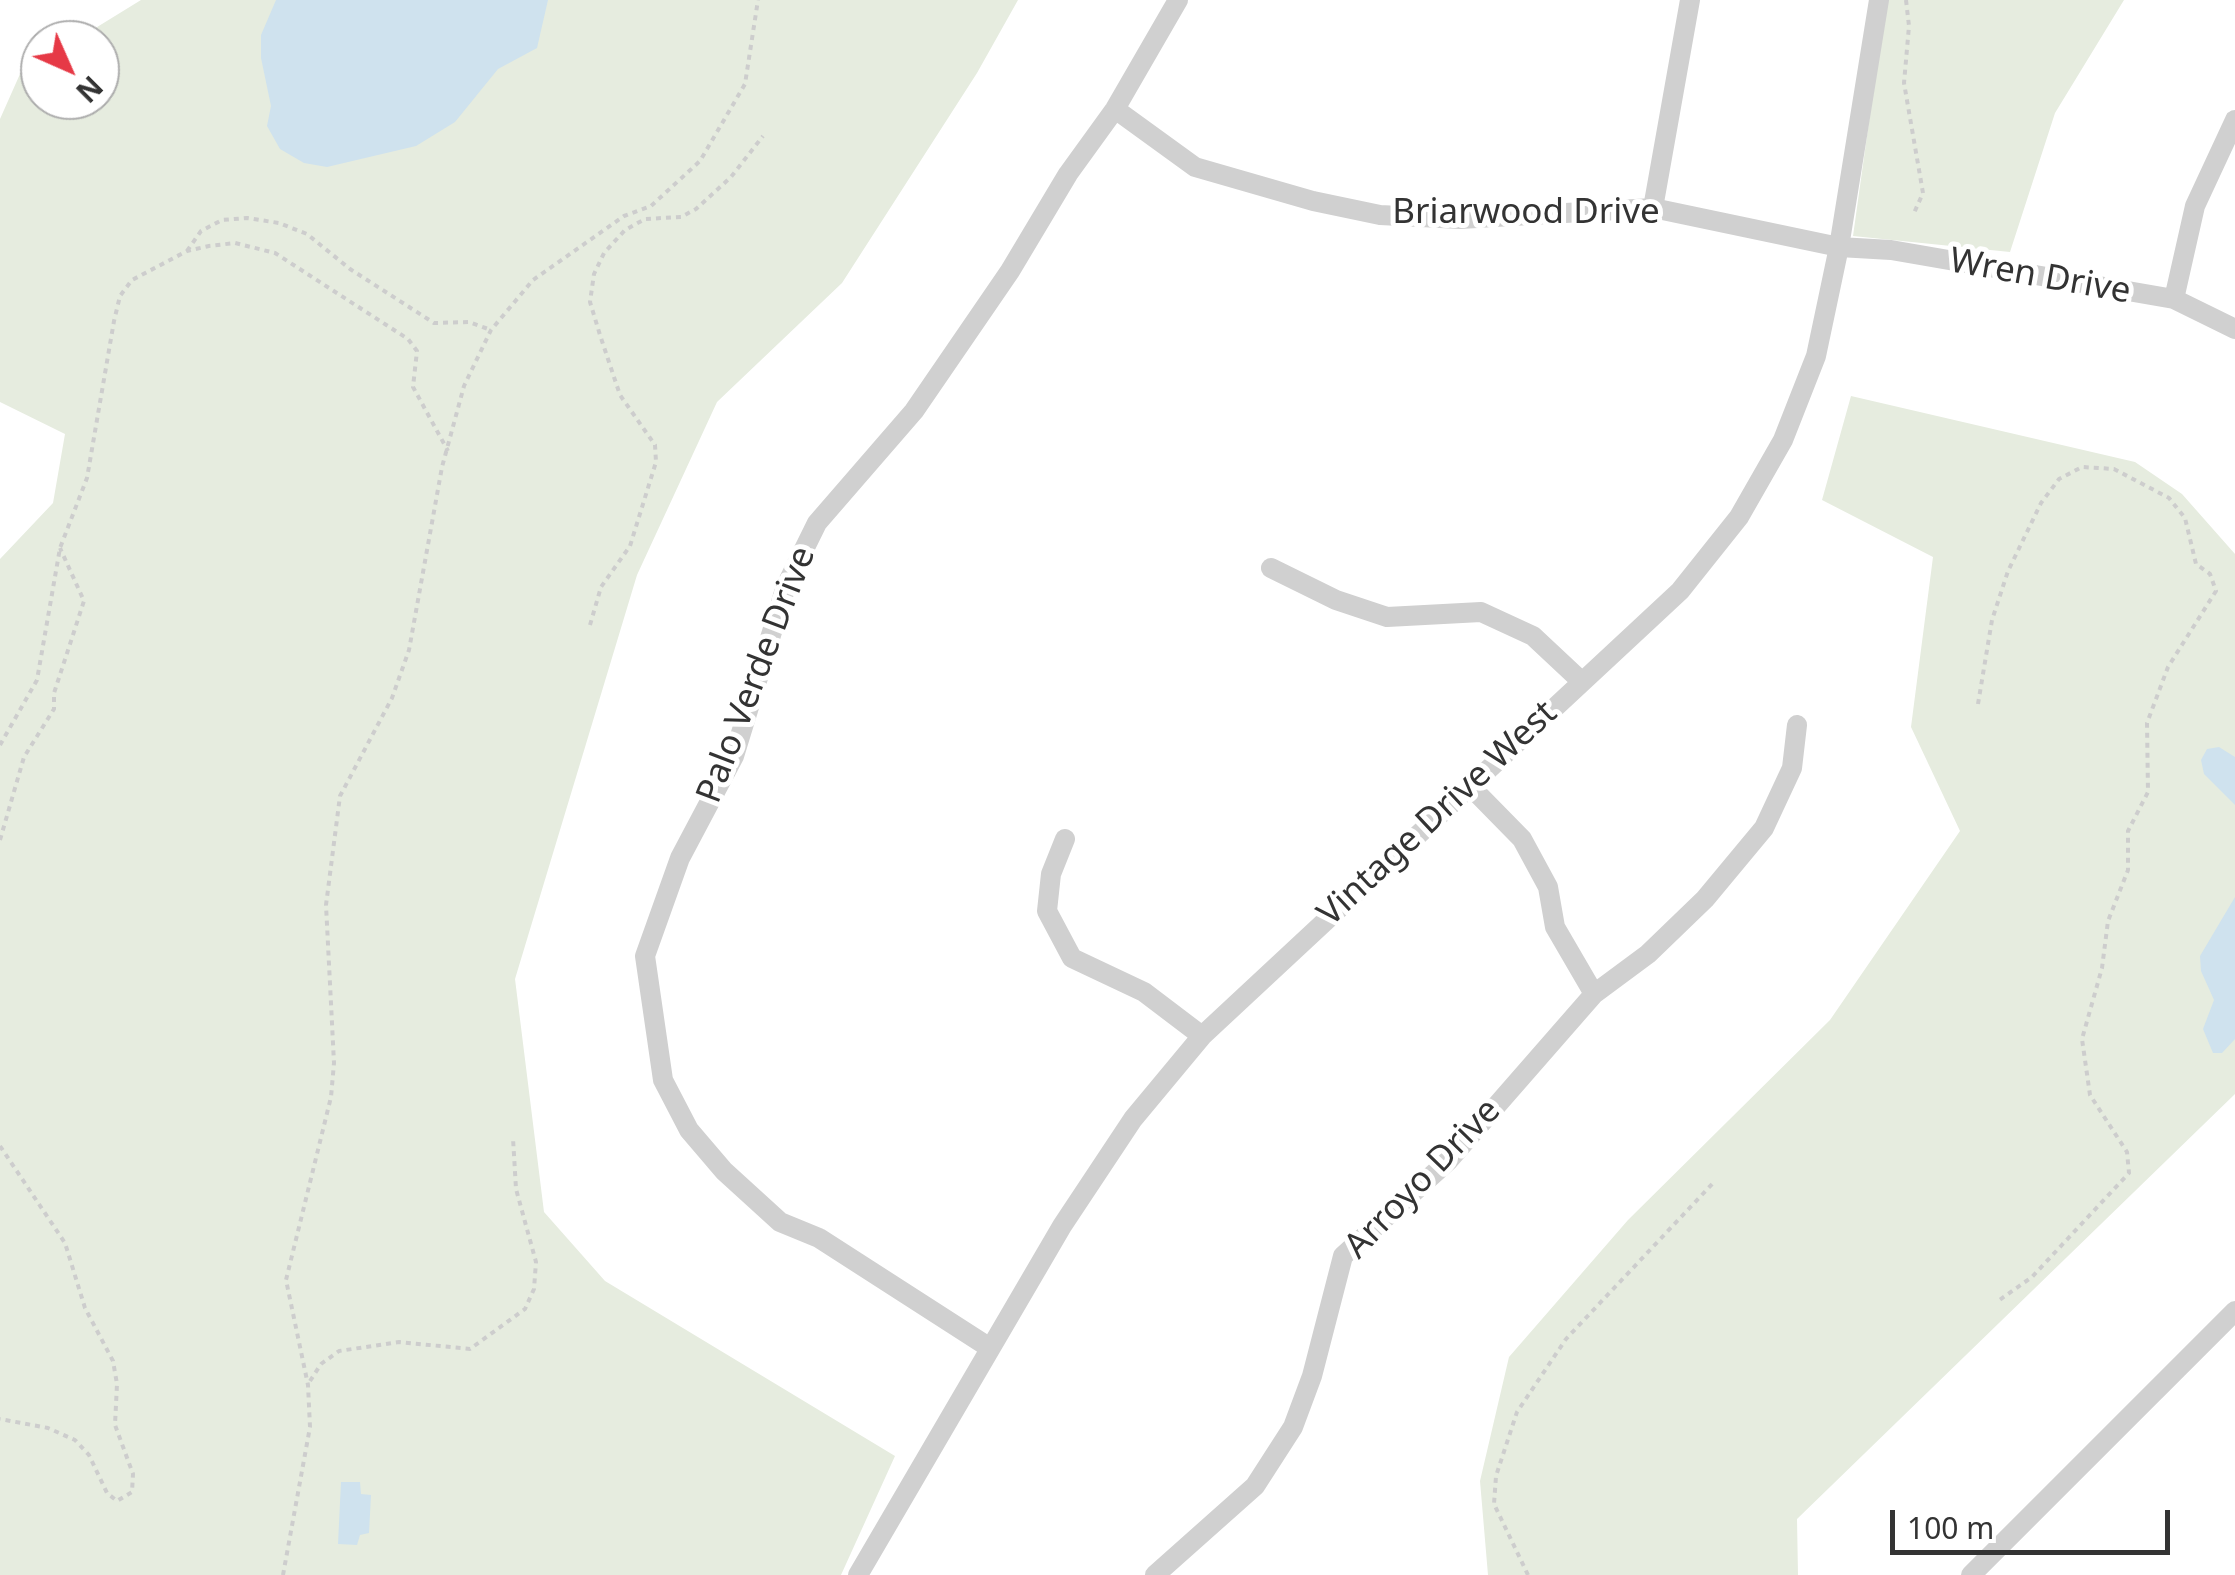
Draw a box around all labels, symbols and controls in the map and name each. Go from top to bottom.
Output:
north arrow [20,20,120,120]
text: N [68,68,111,111]
street label: Briarwood Drive [1392,192,1660,234]
street label: Wren Drive [1946,240,2134,314]
street label: Palo Verde Drive [689,541,825,809]
street label: Vintage Drive West [1310,693,1566,935]
street label: Arroyo Drive [1336,1090,1510,1268]
scale bar [1895,1490,2175,1552]
text: 100 m [1907,1507,1994,1548]

